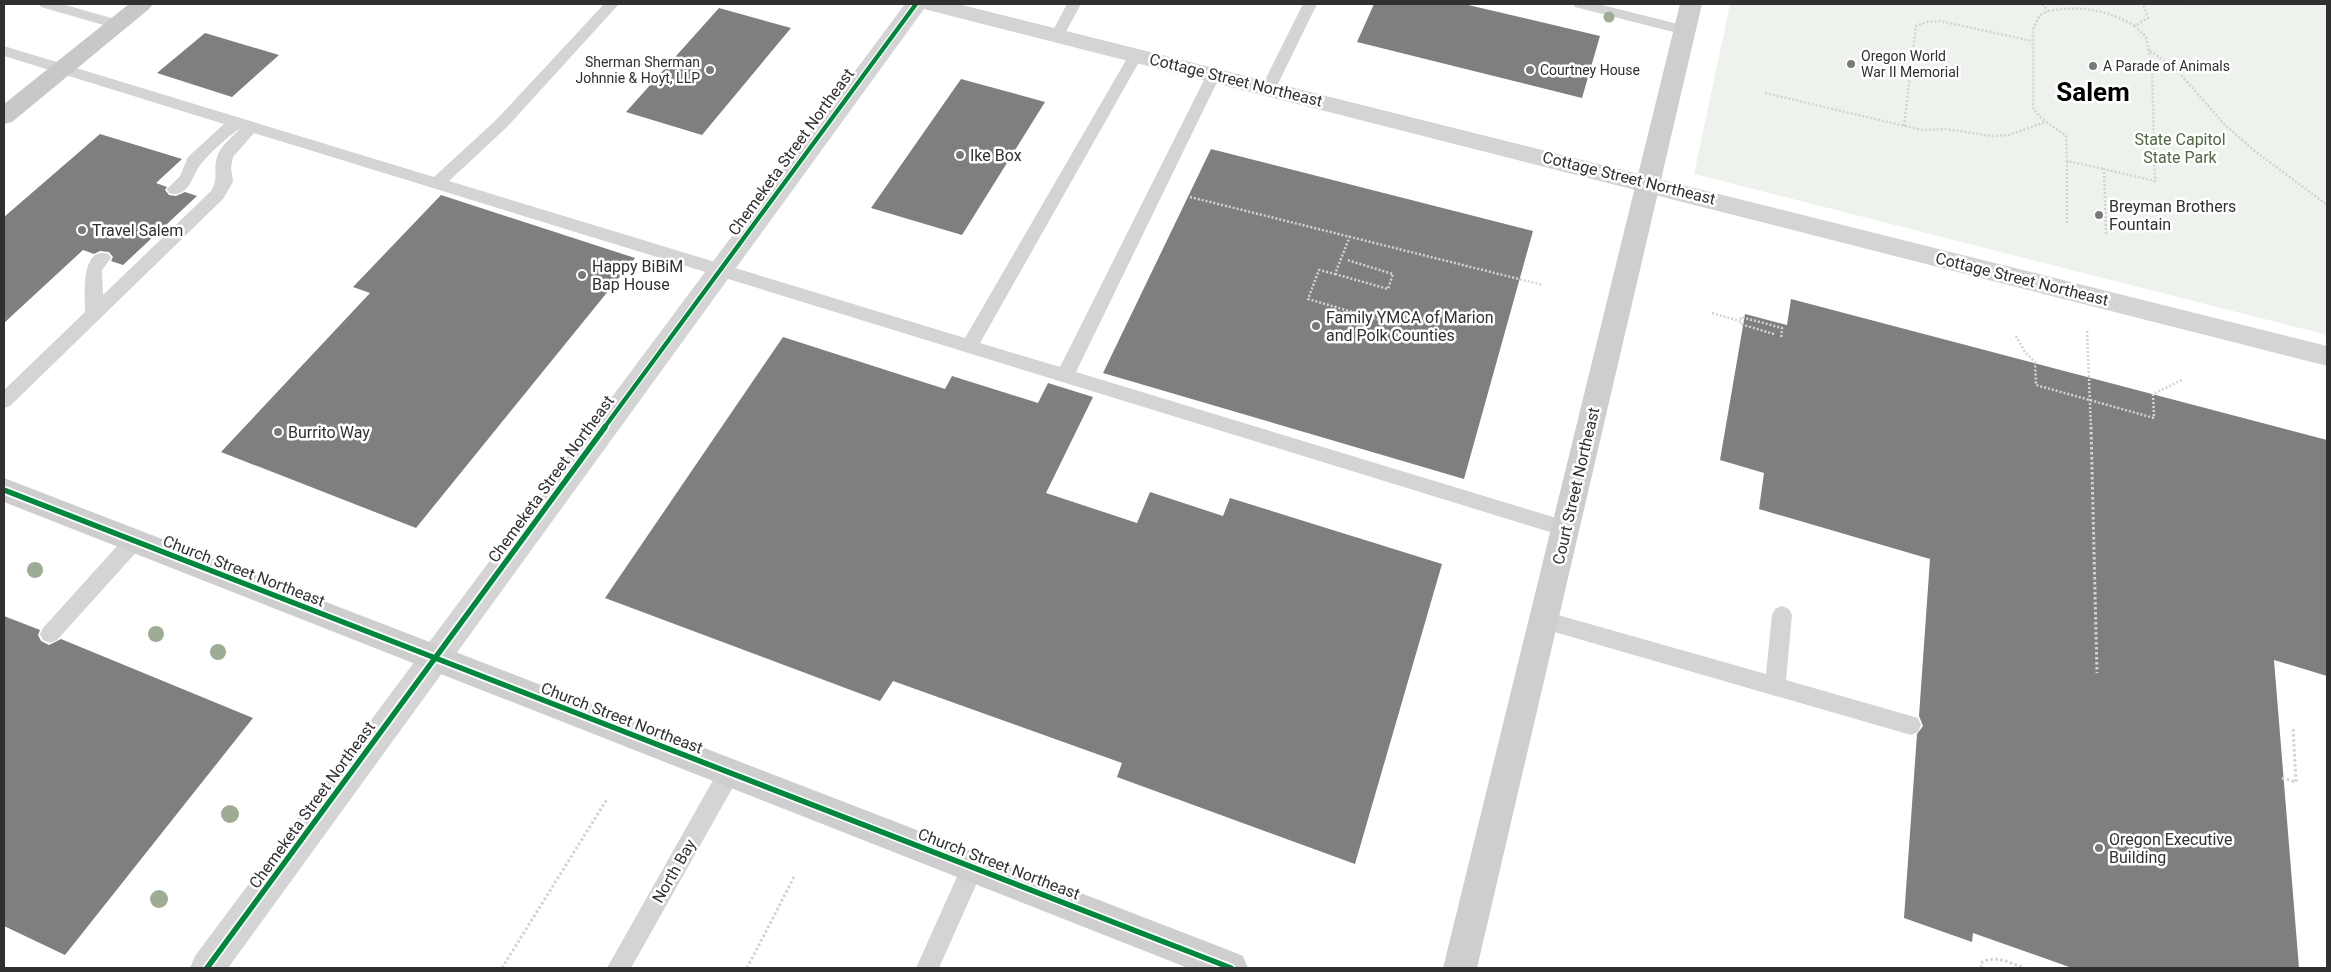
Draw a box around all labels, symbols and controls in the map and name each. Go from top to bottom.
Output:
place label: Oregon World War II Memorial [1861,48,1959,80]
street label: Cottage Street Northeast [1148,49,1324,111]
place label: Sherman Sherman Johnnie & Hoyt, LLP [575,54,700,86]
marker: Oregon World War II Memorial [1845,58,1857,70]
place label: A Parade of Animals [2103,58,2230,74]
marker: A Parade of Animals [2087,60,2099,72]
place label: Courtney House [1540,62,1640,78]
marker: Sherman Sherman Johnnie & Hoyt, LLP [704,64,716,76]
marker: Courtney House [1524,64,1536,76]
street label: Chemeketa Street Northeast [724,65,858,239]
district label: Salem [2056,77,2130,107]
park label: State Capitol State Park [2134,130,2226,167]
place label: Ike Box [970,146,1022,165]
street label: Cottage Street Northeast [1541,147,1717,209]
marker: Ike Box [954,149,966,161]
place label: Breyman Brothers Fountain [2109,197,2236,234]
marker: Breyman Brothers Fountain [2093,209,2105,221]
place label: Travel Salem [92,221,183,240]
marker: Travel Salem [76,224,88,236]
street label: Cottage Street Northeast [1934,248,2110,310]
place label: Happy BiBiM Bap House [592,257,683,294]
marker: Happy BiBiM Bap House [576,269,588,281]
place label: Family YMCA of Marion and Polk Counties [1326,308,1494,345]
marker: Family YMCA of Marion and Polk Counties [1310,320,1322,332]
street label: Chemeketa Street Northeast [484,392,618,566]
street label: Court Street Northeast [1549,406,1603,566]
place label: Burrito Way [288,423,370,442]
marker: Burrito Way [272,426,284,438]
street label: Church Street Northeast [160,531,328,611]
street label: Church Street Northeast [538,678,706,758]
street label: Chemeketa Street Northeast [245,718,379,892]
street label: Church Street Northeast [915,824,1083,904]
place label: Oregon Executive Building [2109,830,2233,867]
street label: North Bay [648,835,700,906]
marker: Oregon Executive Building [2093,842,2105,854]

